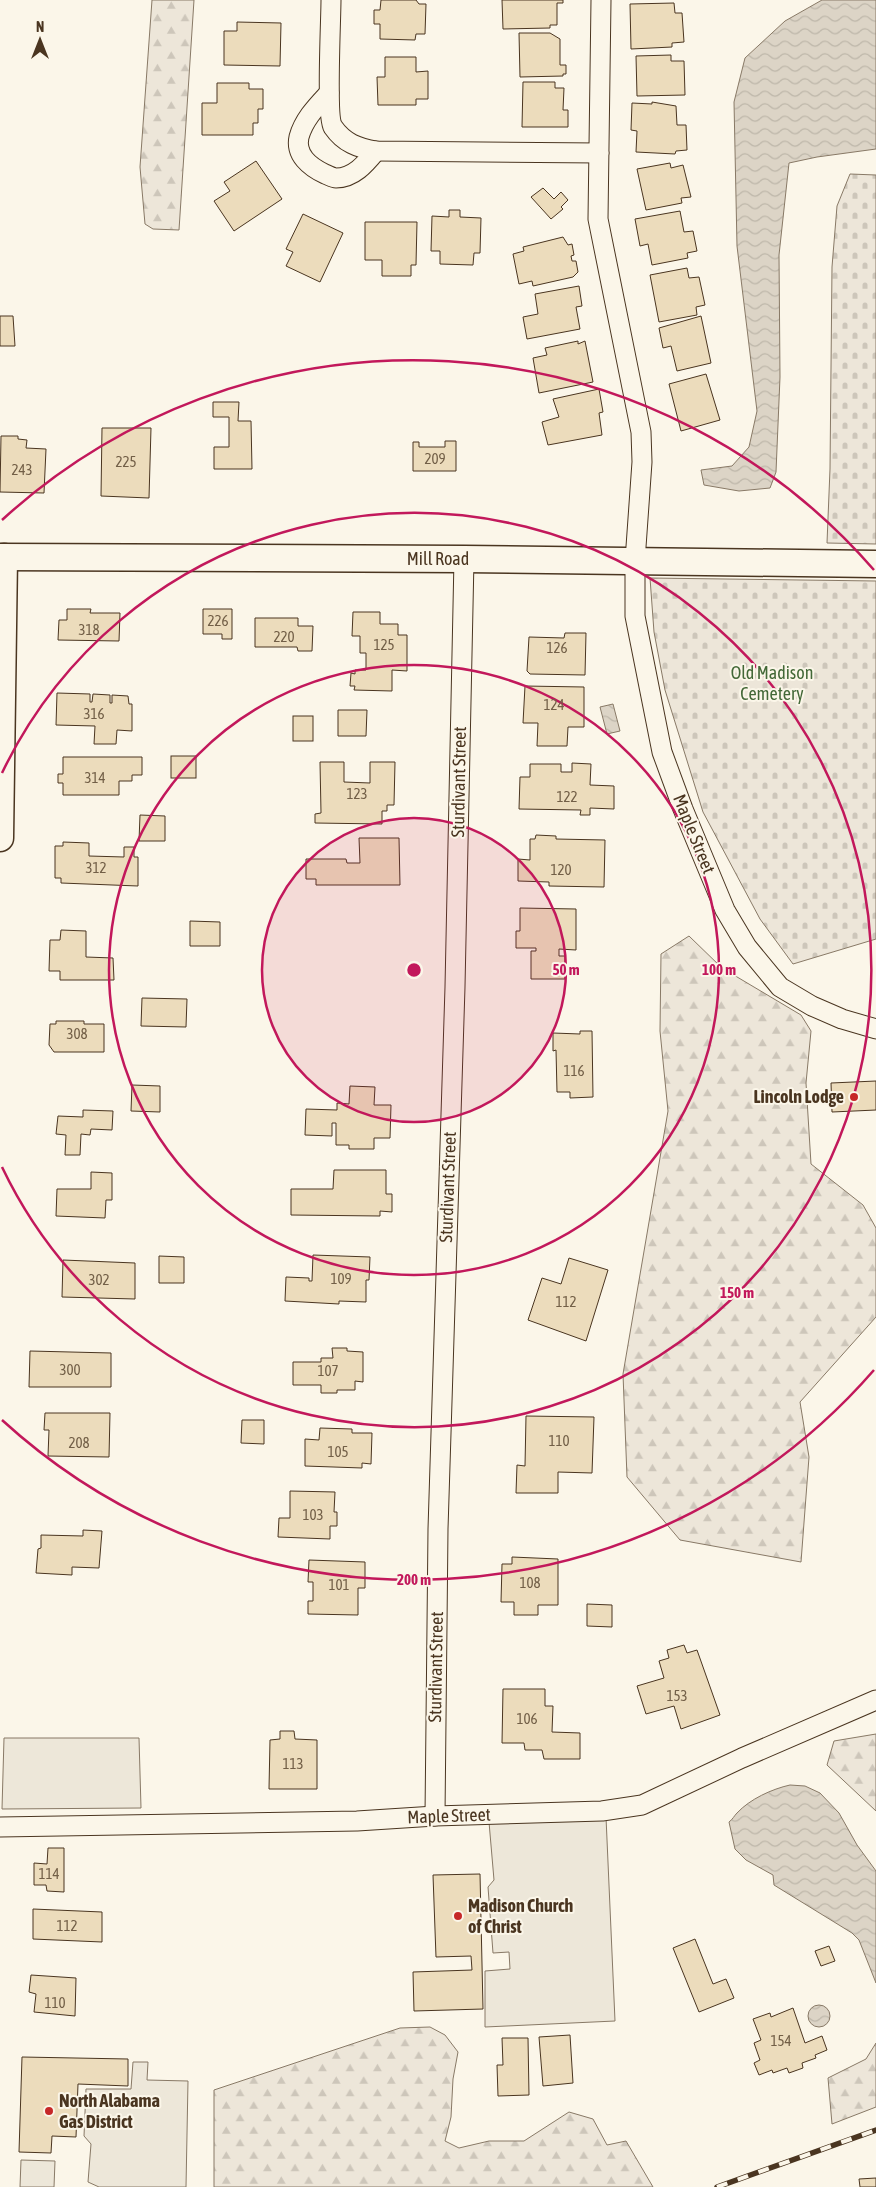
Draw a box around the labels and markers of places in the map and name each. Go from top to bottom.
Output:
centre of rings [405,961,423,979]
place label: Lincoln Lodge [754,1086,844,1107]
marker: Lincoln Lodge [848,1091,860,1103]
place label: Madison Church of Christ [468,1895,574,1937]
marker: Madison Church of Christ [452,1910,464,1922]
place label: North Alabama Gas District [59,2090,160,2132]
marker: North Alabama Gas District [43,2105,55,2117]

